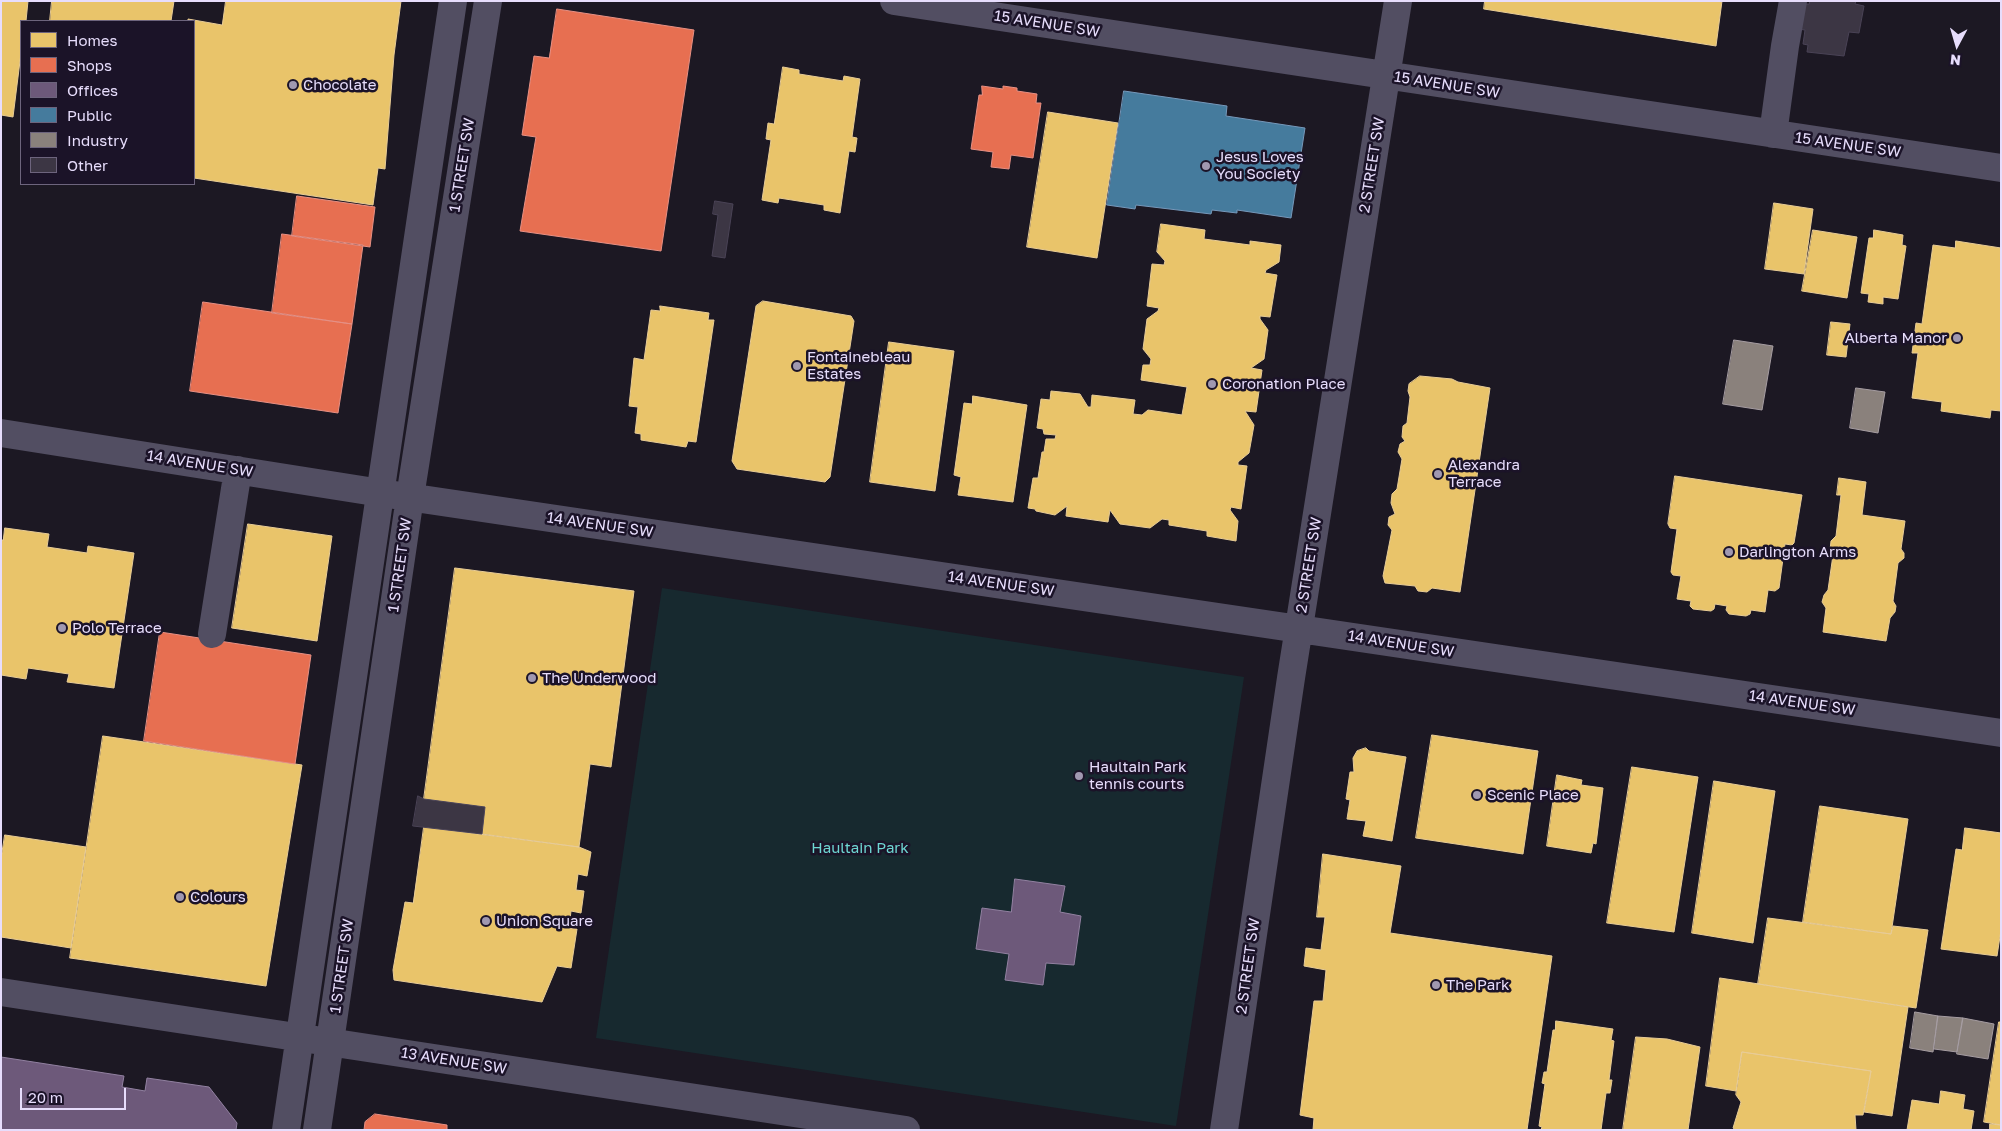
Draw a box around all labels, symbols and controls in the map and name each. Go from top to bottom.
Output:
street label: 15 AVENUE SW [993,7,1101,41]
legend [20,20,195,185]
north arrow [1932,20,1982,70]
text: Homes [67,31,117,49]
text: N [1949,51,1962,69]
text: Shops [67,56,112,74]
street label: 15 AVENUE SW [1393,68,1501,102]
place label: Chocolate [303,76,376,94]
marker: Chocolate [287,79,299,91]
text: Offices [67,81,118,99]
text: Public [67,106,112,124]
street label: 2 STREET SW [1356,116,1388,214]
street label: 1 STREET SW [446,117,478,213]
street label: 15 AVENUE SW [1794,129,1902,161]
text: Industry [67,131,128,149]
place label: Jesus Loves You Society [1216,148,1304,183]
text: Other [67,156,108,174]
marker: Jesus Loves You Society [1200,160,1212,172]
place label: Alberta Manor [1845,329,1947,347]
marker: Alberta Manor [1951,332,1963,344]
place label: Fontainebleau Estates [807,348,910,383]
marker: Fontainebleau Estates [791,360,803,372]
place label: Coronation Place [1222,375,1345,393]
marker: Coronation Place [1206,378,1218,390]
street label: 14 AVENUE SW [146,447,254,481]
place label: Alexandra Terrace [1448,456,1520,491]
marker: Alexandra Terrace [1432,468,1444,480]
street label: 14 AVENUE SW [546,509,654,541]
street label: 2 STREET SW [1293,516,1325,614]
street label: 1 STREET SW [384,517,416,613]
place label: Darlington Arms [1739,543,1856,561]
marker: Darlington Arms [1723,546,1735,558]
street label: 14 AVENUE SW [947,568,1055,600]
place label: Polo Terrace [72,619,162,637]
marker: Polo Terrace [56,622,68,634]
street label: 14 AVENUE SW [1347,627,1455,661]
place label: The Underwood [542,669,656,687]
marker: The Underwood [526,672,538,684]
street label: 14 AVENUE SW [1748,687,1856,719]
place label: Haultain Park tennis courts [1089,758,1186,793]
marker: Haultain Park tennis courts [1073,770,1085,782]
place label: Scenic Place [1487,786,1579,804]
marker: Scenic Place [1471,789,1483,801]
park label: Haultain Park [811,839,909,857]
place label: Colours [190,888,246,906]
marker: Colours [174,891,186,903]
place label: Union Square [496,912,593,930]
marker: Union Square [480,915,492,927]
street label: 2 STREET SW [1232,917,1264,1015]
street label: 1 STREET SW [326,918,358,1014]
place label: The Park [1446,976,1509,994]
marker: The Park [1430,979,1442,991]
street label: 13 AVENUE SW [400,1044,508,1078]
scale bar [22,1078,129,1110]
text: 20 m [28,1088,63,1106]

